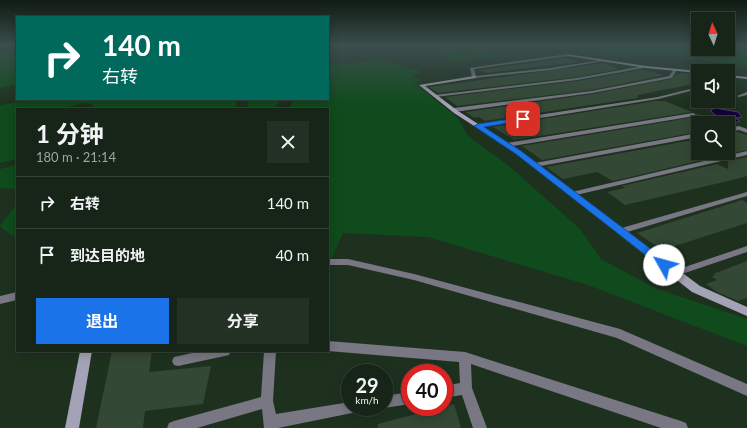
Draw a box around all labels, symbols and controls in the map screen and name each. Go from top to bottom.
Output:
north arrow [691,12,735,56]
map controls [691,12,735,160]
text: 140 m [102,28,181,62]
icon: right [36,32,88,84]
button: sound [691,64,735,108]
text: 右转 [102,65,138,87]
pin [506,102,540,136]
icon: arrive [512,108,534,130]
button: search [691,116,735,160]
text: 1 分钟 [36,119,104,148]
button: close [267,121,309,163]
text: 180 m · 21:14 [36,149,116,165]
icon: right [36,192,58,214]
text: 右转 [70,194,100,212]
text: 140 m [267,194,309,212]
icon: arrive [36,244,58,266]
position arrow [643,244,685,286]
text: 到达目的地 [70,246,145,264]
text: 40 m [275,246,309,264]
button: 退出 [36,298,169,344]
button: 分享 [177,298,309,344]
speed limit sign: 40 [401,364,453,416]
text: 29 [355,373,379,397]
text: km/h [355,394,379,406]

